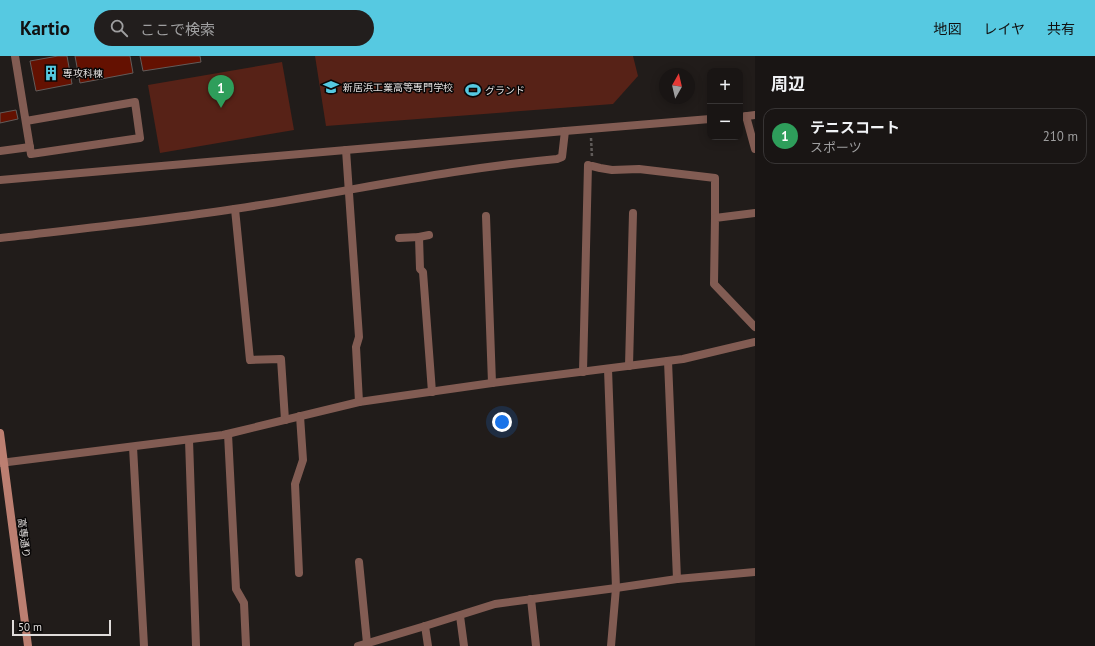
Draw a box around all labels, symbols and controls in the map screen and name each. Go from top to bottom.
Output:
search box [94,10,374,46]
text: Kartio [20,16,70,40]
icon: search [108,17,130,39]
text: ここで検索 [140,20,215,39]
text: 地図 [933,20,961,38]
text: レイヤ [983,20,1025,38]
text: 共有 [1047,20,1075,38]
building icon: 専攻科棟 [42,64,60,82]
place label: 専攻科棟 [63,67,103,80]
north arrow [659,68,695,104]
map controls [707,68,743,140]
button: + [707,68,743,104]
text: 周辺 [771,73,805,95]
pin: 1 [208,75,234,108]
school or university icon: 新居浜工業高等専門学校 [322,78,340,96]
place label: 新居浜工業高等専門学校 [343,81,453,94]
sports icon: グランド [464,81,482,99]
place label: グランド [485,84,525,97]
button: − [707,104,743,140]
text: テニスコート [810,118,900,137]
text: 1 [781,128,789,145]
text: 210 m [1043,128,1078,145]
text: スポーツ [810,139,862,156]
your location [492,412,512,432]
street label: 高専通り [15,517,33,559]
scale bar [12,618,111,637]
text: 50 m [18,620,42,634]

